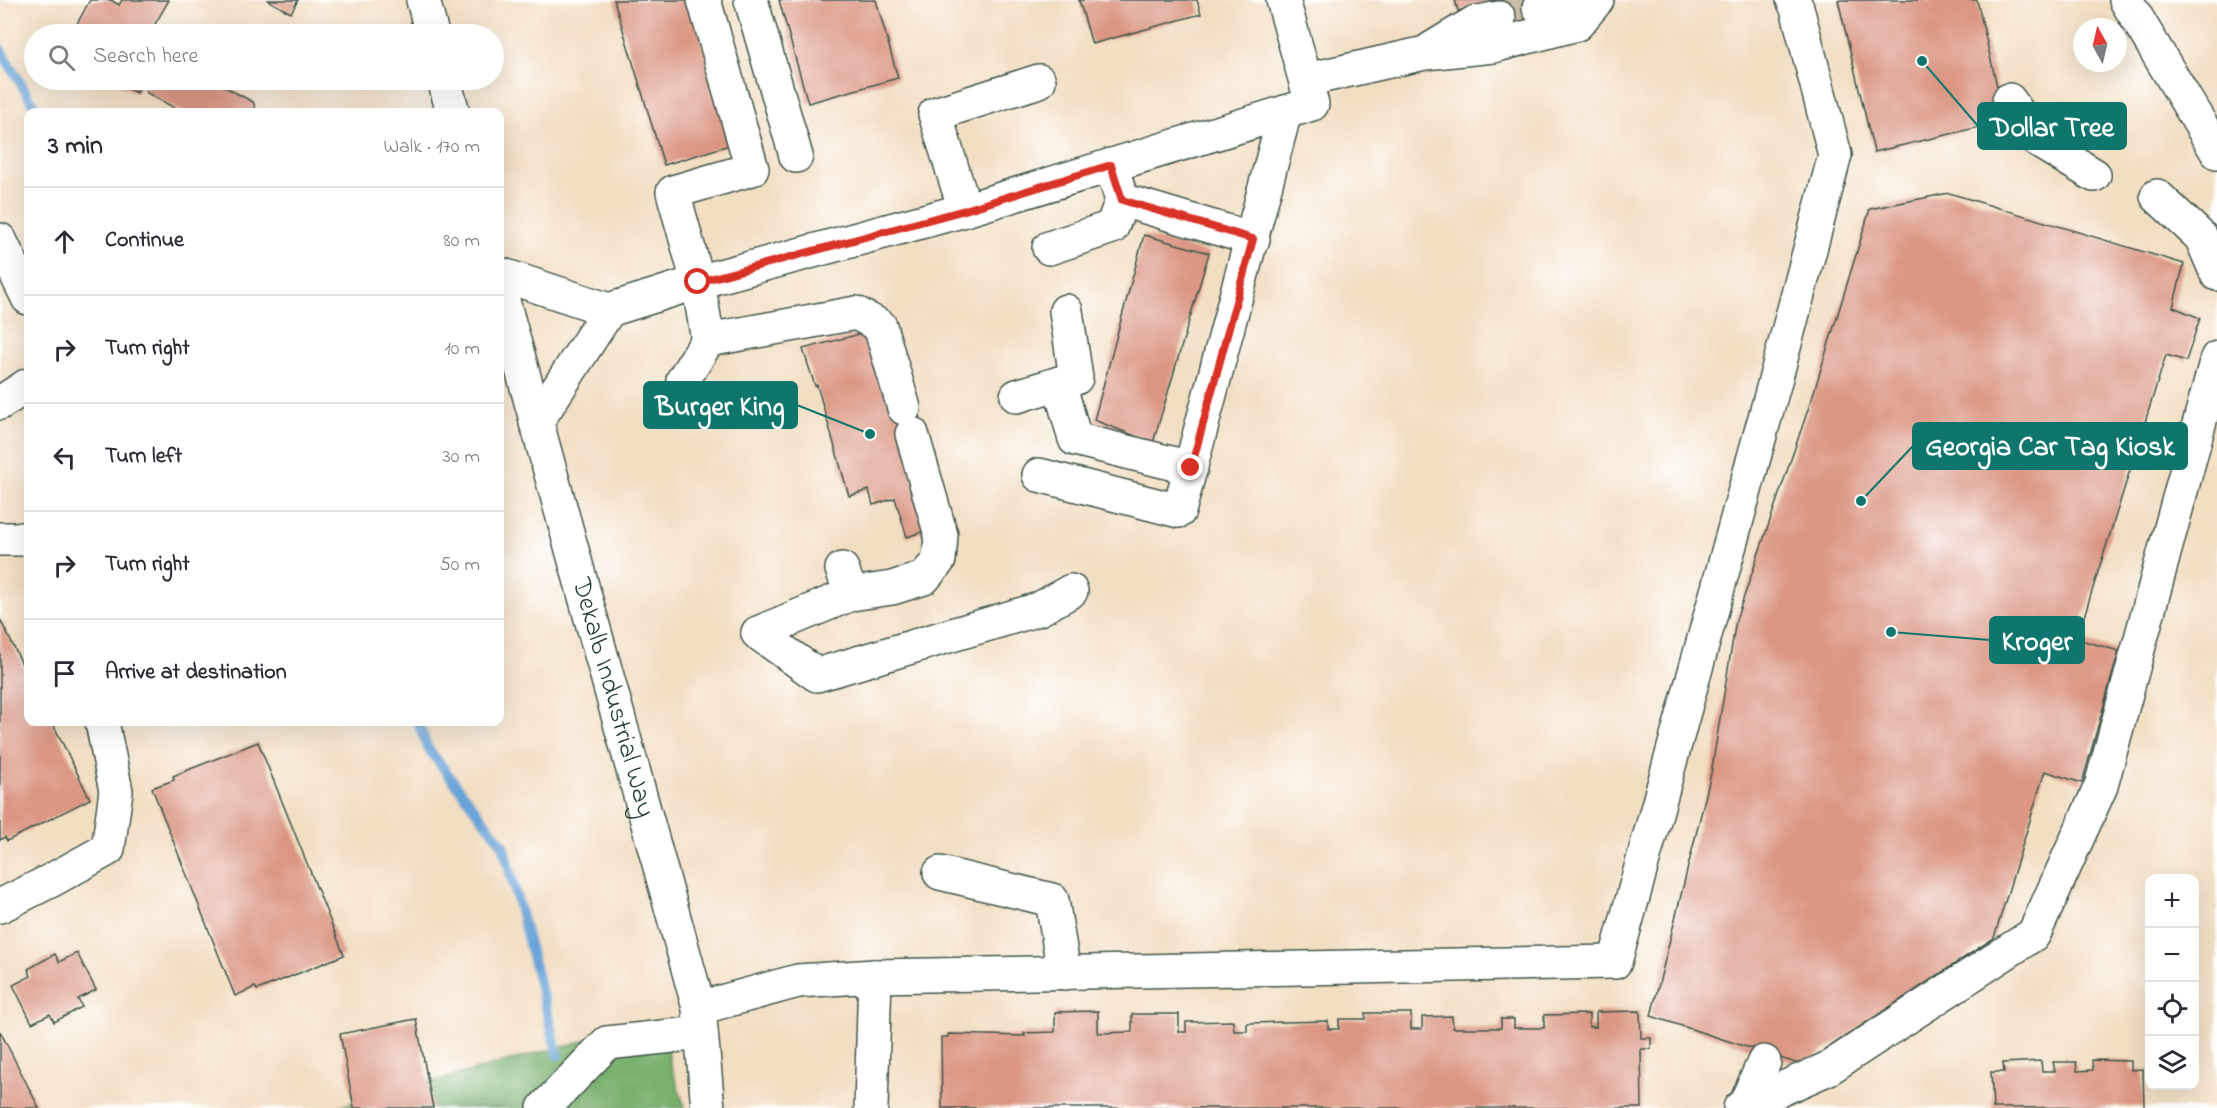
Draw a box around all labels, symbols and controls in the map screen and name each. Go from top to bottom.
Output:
north arrow [2073,18,2127,72]
search box [24,24,504,90]
icon: search [45,41,78,74]
text: Search here [93,41,198,73]
callout: Dollar Tree [1978,103,2126,149]
text: Dollar Tree [1988,109,2116,150]
text: 3 min [48,128,103,166]
text: Walk · 170 m [384,133,480,162]
icon: ahead [48,225,81,258]
text: Continue [105,225,184,257]
text: 80 m [443,227,480,256]
route start [684,268,710,294]
icon: right [48,333,81,366]
text: Turn right [105,333,190,365]
text: 10 m [444,335,480,364]
callout: Burger King [644,382,797,428]
text: Burger King [653,388,785,430]
callout: Georgia Car Tag Kiosk [1913,423,2187,469]
text: Georgia Car Tag Kiosk [1925,428,2176,470]
icon: left [48,441,81,474]
text: Turn left [105,441,182,473]
text: 30 m [443,443,480,472]
route end [1177,454,1203,480]
icon: right [48,549,81,582]
text: Turn right [105,549,190,581]
text: 50 m [439,551,480,580]
street label: Dekalb Industrial Way [561,573,665,822]
callout: Kroger [1990,617,2084,663]
text: Kroger [2002,623,2074,665]
icon: arrive [48,657,81,690]
text: Arrive at destination [105,657,287,689]
map controls [2145,874,2199,1090]
button: + [2145,874,2199,928]
button: − [2145,928,2199,982]
button: locate [2145,982,2199,1036]
button: layers [2145,1036,2199,1090]

